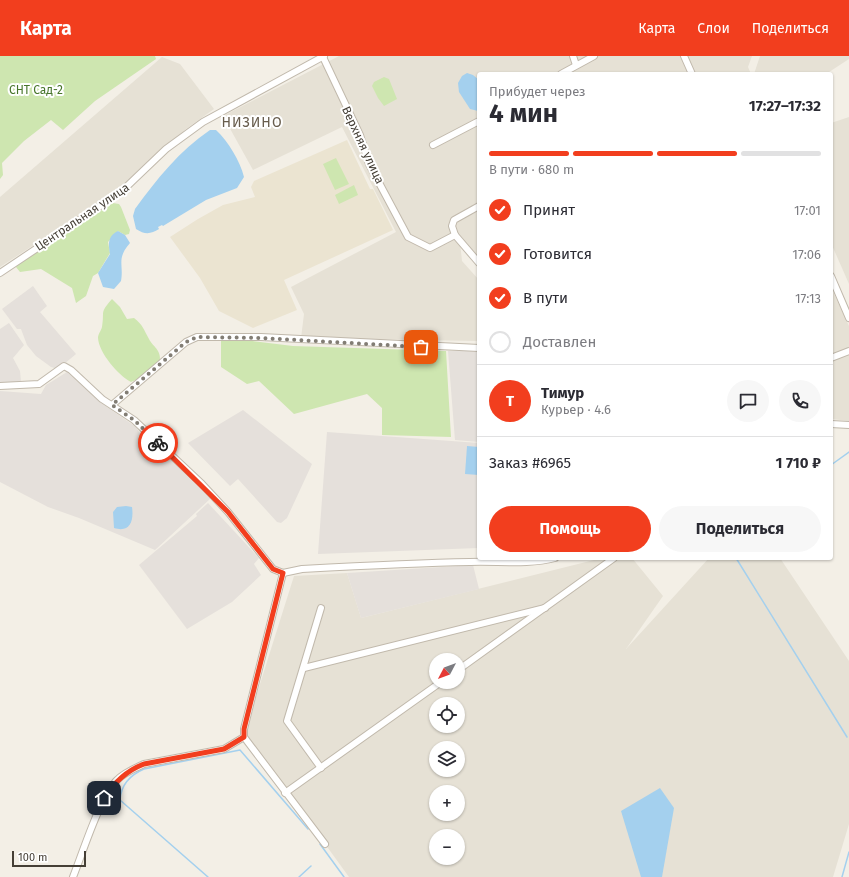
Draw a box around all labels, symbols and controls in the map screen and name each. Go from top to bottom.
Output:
text: Карта [20,17,72,40]
text: Карта [638,20,675,37]
text: Слои [697,20,730,37]
text: Поделиться [752,20,829,37]
park label: СНТ Сад-2 [9,83,63,97]
text: Прибудет через [489,84,586,99]
text: 17:27–17:32 [749,97,821,115]
text: 4 мин [489,98,558,129]
street label: Верхняя улица [339,104,387,186]
district label: НИЗИНО [221,114,283,131]
text: В пути · 680 m [489,162,574,177]
street label: Центральная улица [32,180,132,254]
icon: check [489,199,511,221]
text: Принят [523,201,575,219]
text: 17:01 [794,203,821,218]
icon: check [489,243,511,265]
text: Готовится [523,245,592,263]
text: 17:06 [792,247,821,262]
icon: check [489,287,511,309]
text: В пути [523,289,568,307]
text: 17:13 [795,291,821,306]
pin [404,330,438,364]
text: Доставлен [523,333,596,351]
icon: bag [410,336,432,358]
button: chat [727,380,769,422]
button: phone [779,380,821,422]
text: Тимур [541,384,584,402]
text: Т [506,392,514,410]
text: Курьер · 4.6 [541,402,611,417]
courier [138,423,178,463]
icon: bike [147,432,169,454]
text: Заказ #6965 [489,454,571,472]
text: 1 710 ₽ [775,454,821,472]
button: Помощь [489,506,651,552]
button: Поделиться [659,506,821,552]
north arrow [429,653,465,689]
map controls [429,653,465,865]
button: locate [429,697,465,733]
button: layers [429,741,465,777]
pin [87,781,121,815]
button: + [429,785,465,821]
icon: home [93,787,115,809]
button: − [429,829,465,865]
scale bar [12,849,86,868]
text: 100 m [18,851,47,864]

